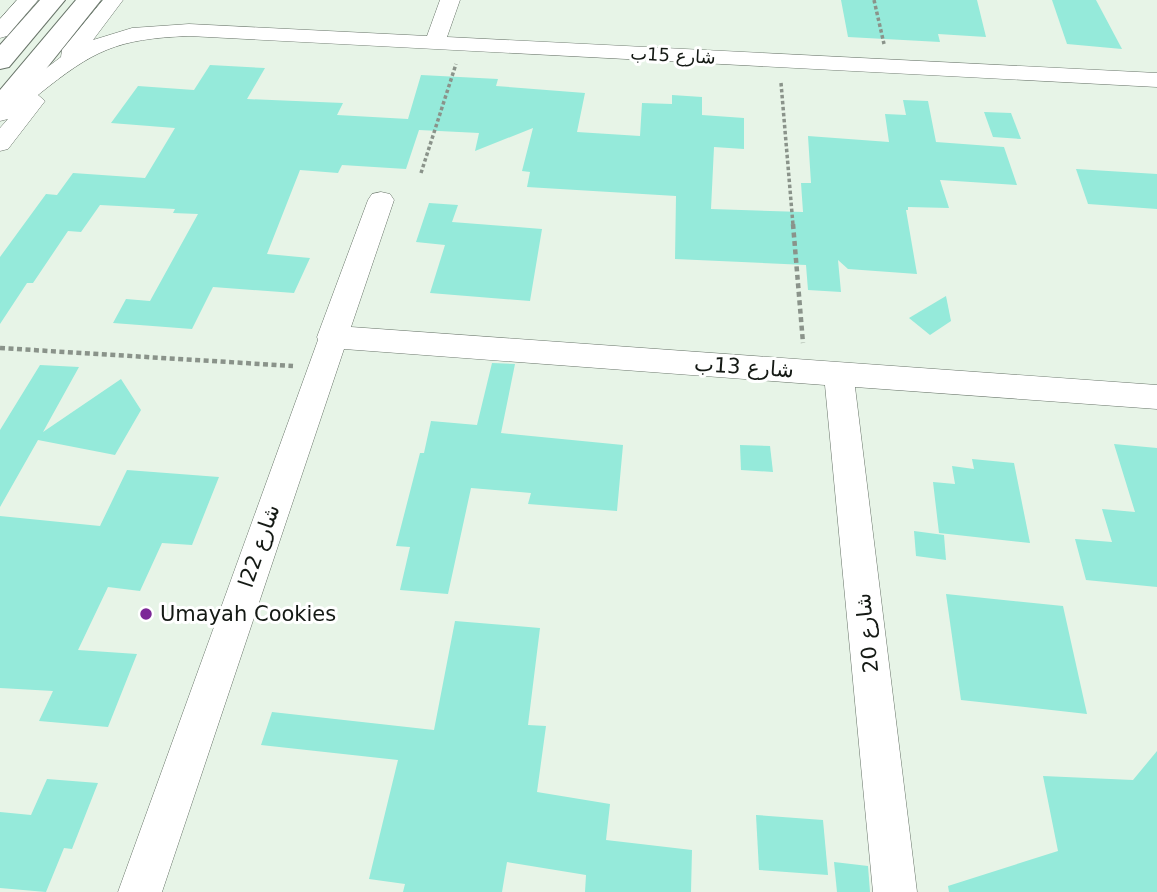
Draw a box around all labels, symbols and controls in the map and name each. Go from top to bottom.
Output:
street label: شارع 15ب [630,42,716,69]
street label: شارع 13ب [693,352,795,382]
street label: شارع 22ا [234,501,284,591]
street label: شارع 20 [851,592,883,674]
place label: Umayah Cookies [160,602,336,626]
marker: Umayah Cookies [138,606,154,622]

